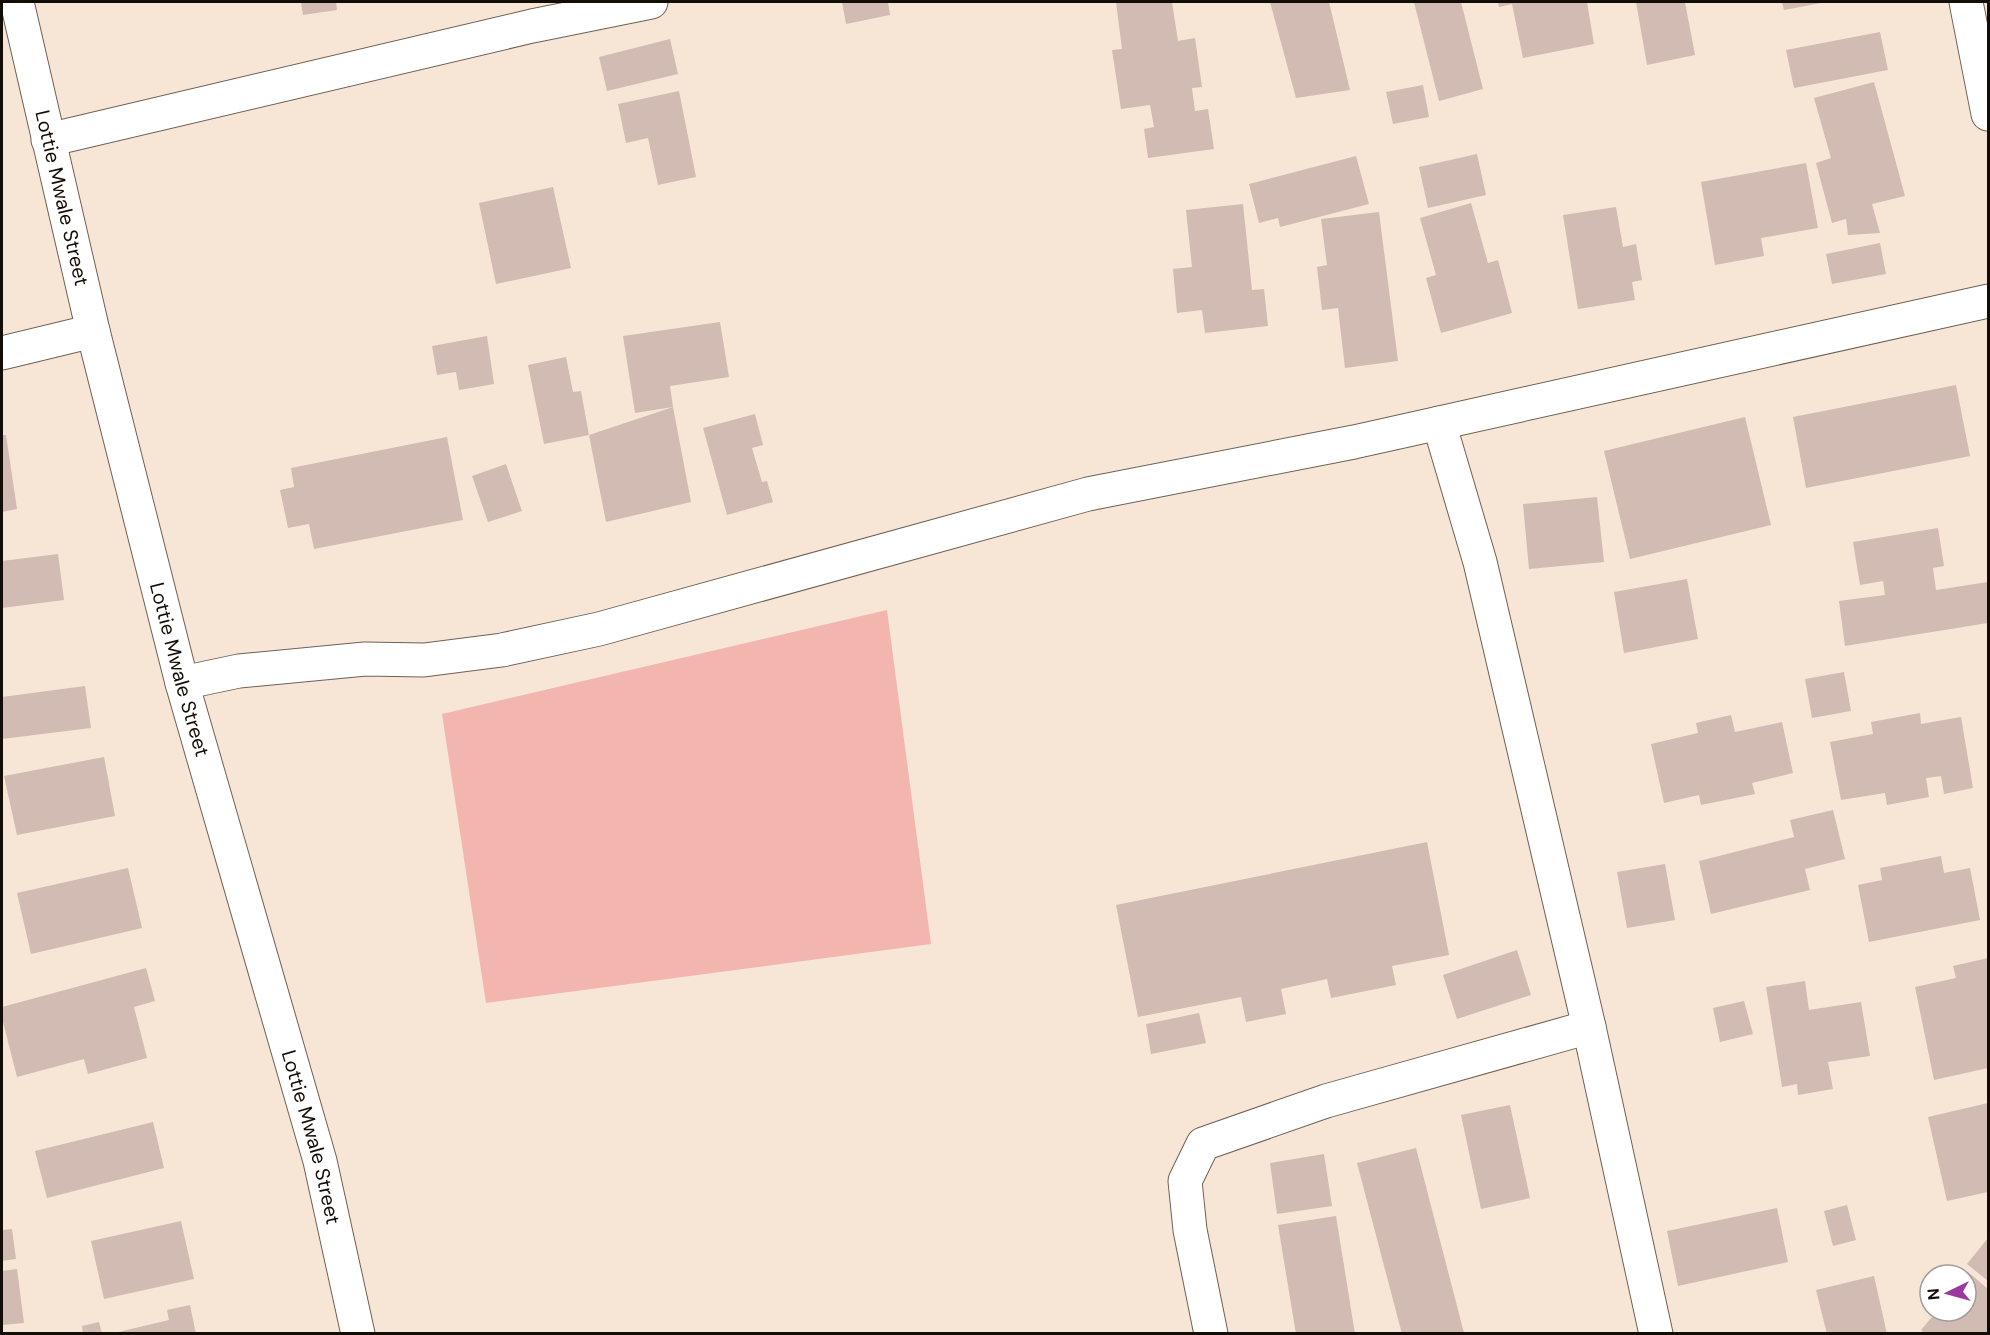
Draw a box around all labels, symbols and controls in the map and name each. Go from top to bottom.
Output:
street label: Lottie Mwale Street [29,108,95,288]
street label: Lottie Mwale Street [144,580,216,760]
street label: Lottie Mwale Street [276,1047,347,1227]
north arrow [1918,1263,1978,1323]
text: N [1923,1288,1945,1301]

